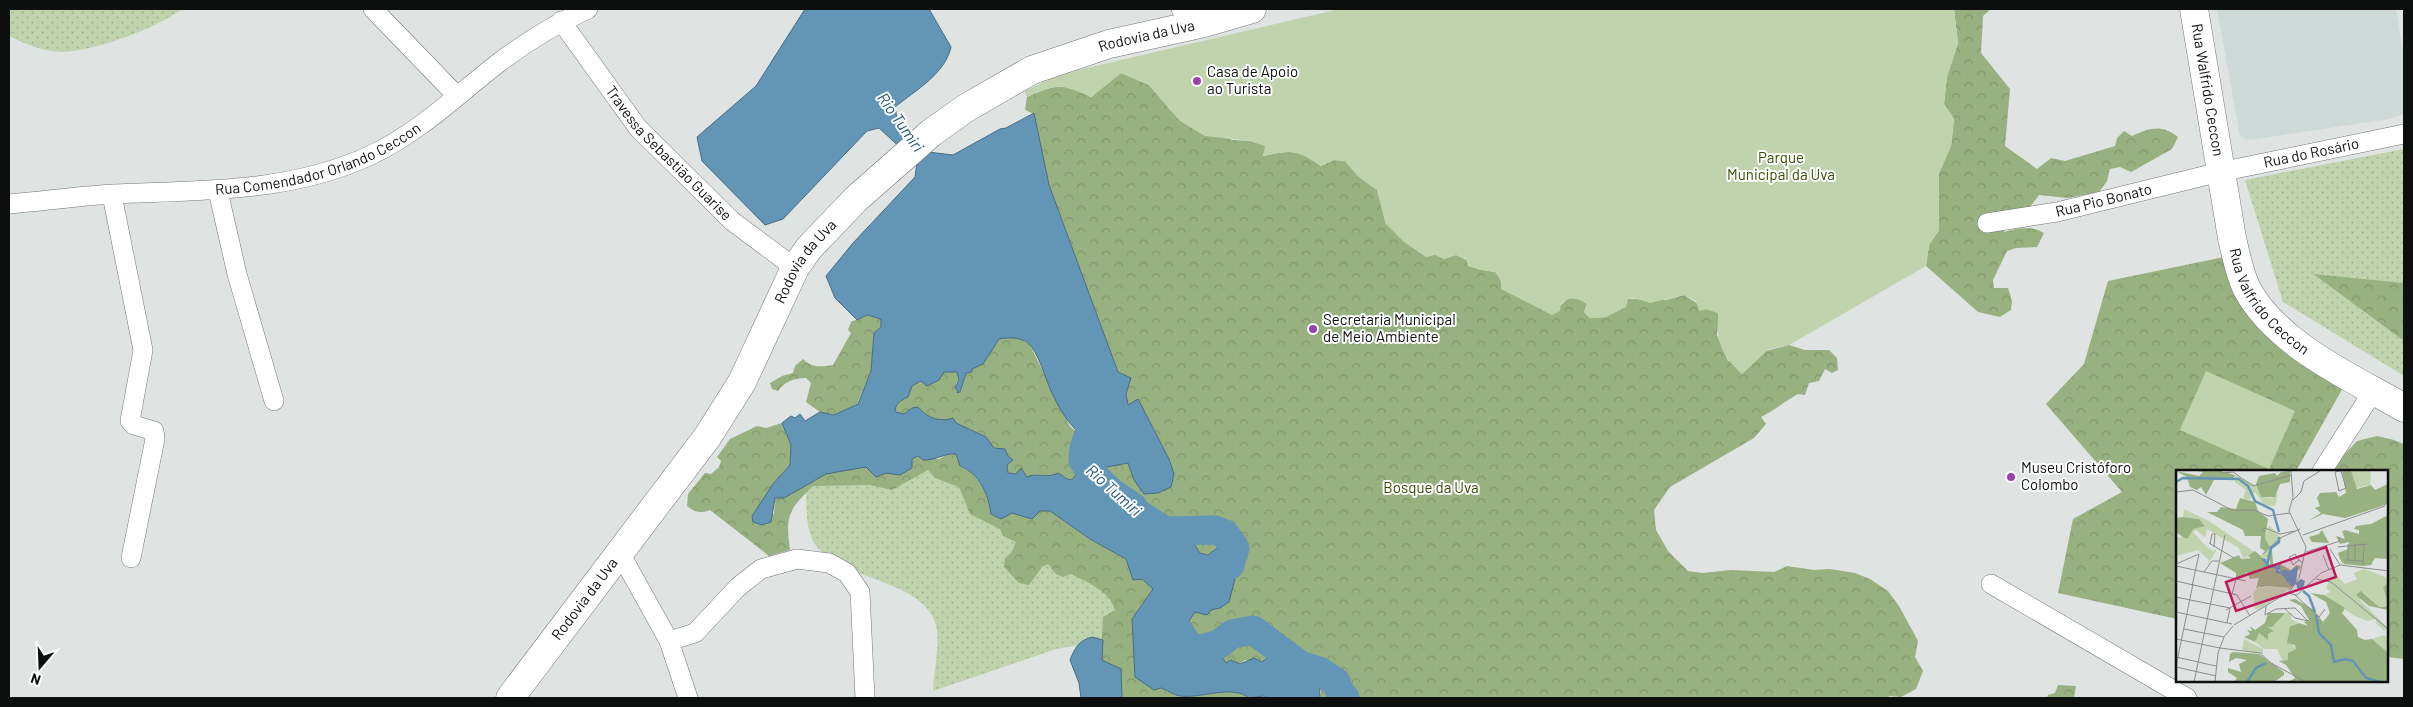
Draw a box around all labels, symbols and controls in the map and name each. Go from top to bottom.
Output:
street label: Rodovia da Uva [1096,15,1196,55]
street label: Rua Walfrido Ceccon [2189,22,2228,158]
place label: Casa de Apoio ao Turista [1207,62,1298,97]
marker: Casa de Apoio ao Turista [1191,75,1203,87]
street label: Travessa Sebastião Guarise [602,82,736,224]
water label: Rio Tumiri [874,88,929,155]
street label: Rua Comendador Orlando Ceccon [214,118,424,198]
street label: Rua do Rosário [2262,134,2360,171]
park label: Parque Municipal da Uva [1727,148,1835,183]
street label: Rua Pio Bonato [2054,179,2154,220]
street label: Rodovia da Uva [770,215,840,306]
street label: Rua Valfrido Ceccon [2227,246,2313,358]
place label: Secretaria Municipal de Meio Ambiente [1323,310,1456,345]
marker: Secretaria Municipal de Meio Ambiente [1307,323,1319,335]
place label: Museu Cristóforo Colombo [2021,458,2131,493]
water label: Rio Tumiri [1083,460,1146,519]
inset map [2176,470,2388,682]
marker: Museu Cristóforo Colombo [2005,471,2017,483]
park label: Bosque da Uva [1383,478,1479,496]
street label: Rodovia da Uva [547,554,621,643]
north arrow [15,642,65,692]
text: N [28,670,43,689]

